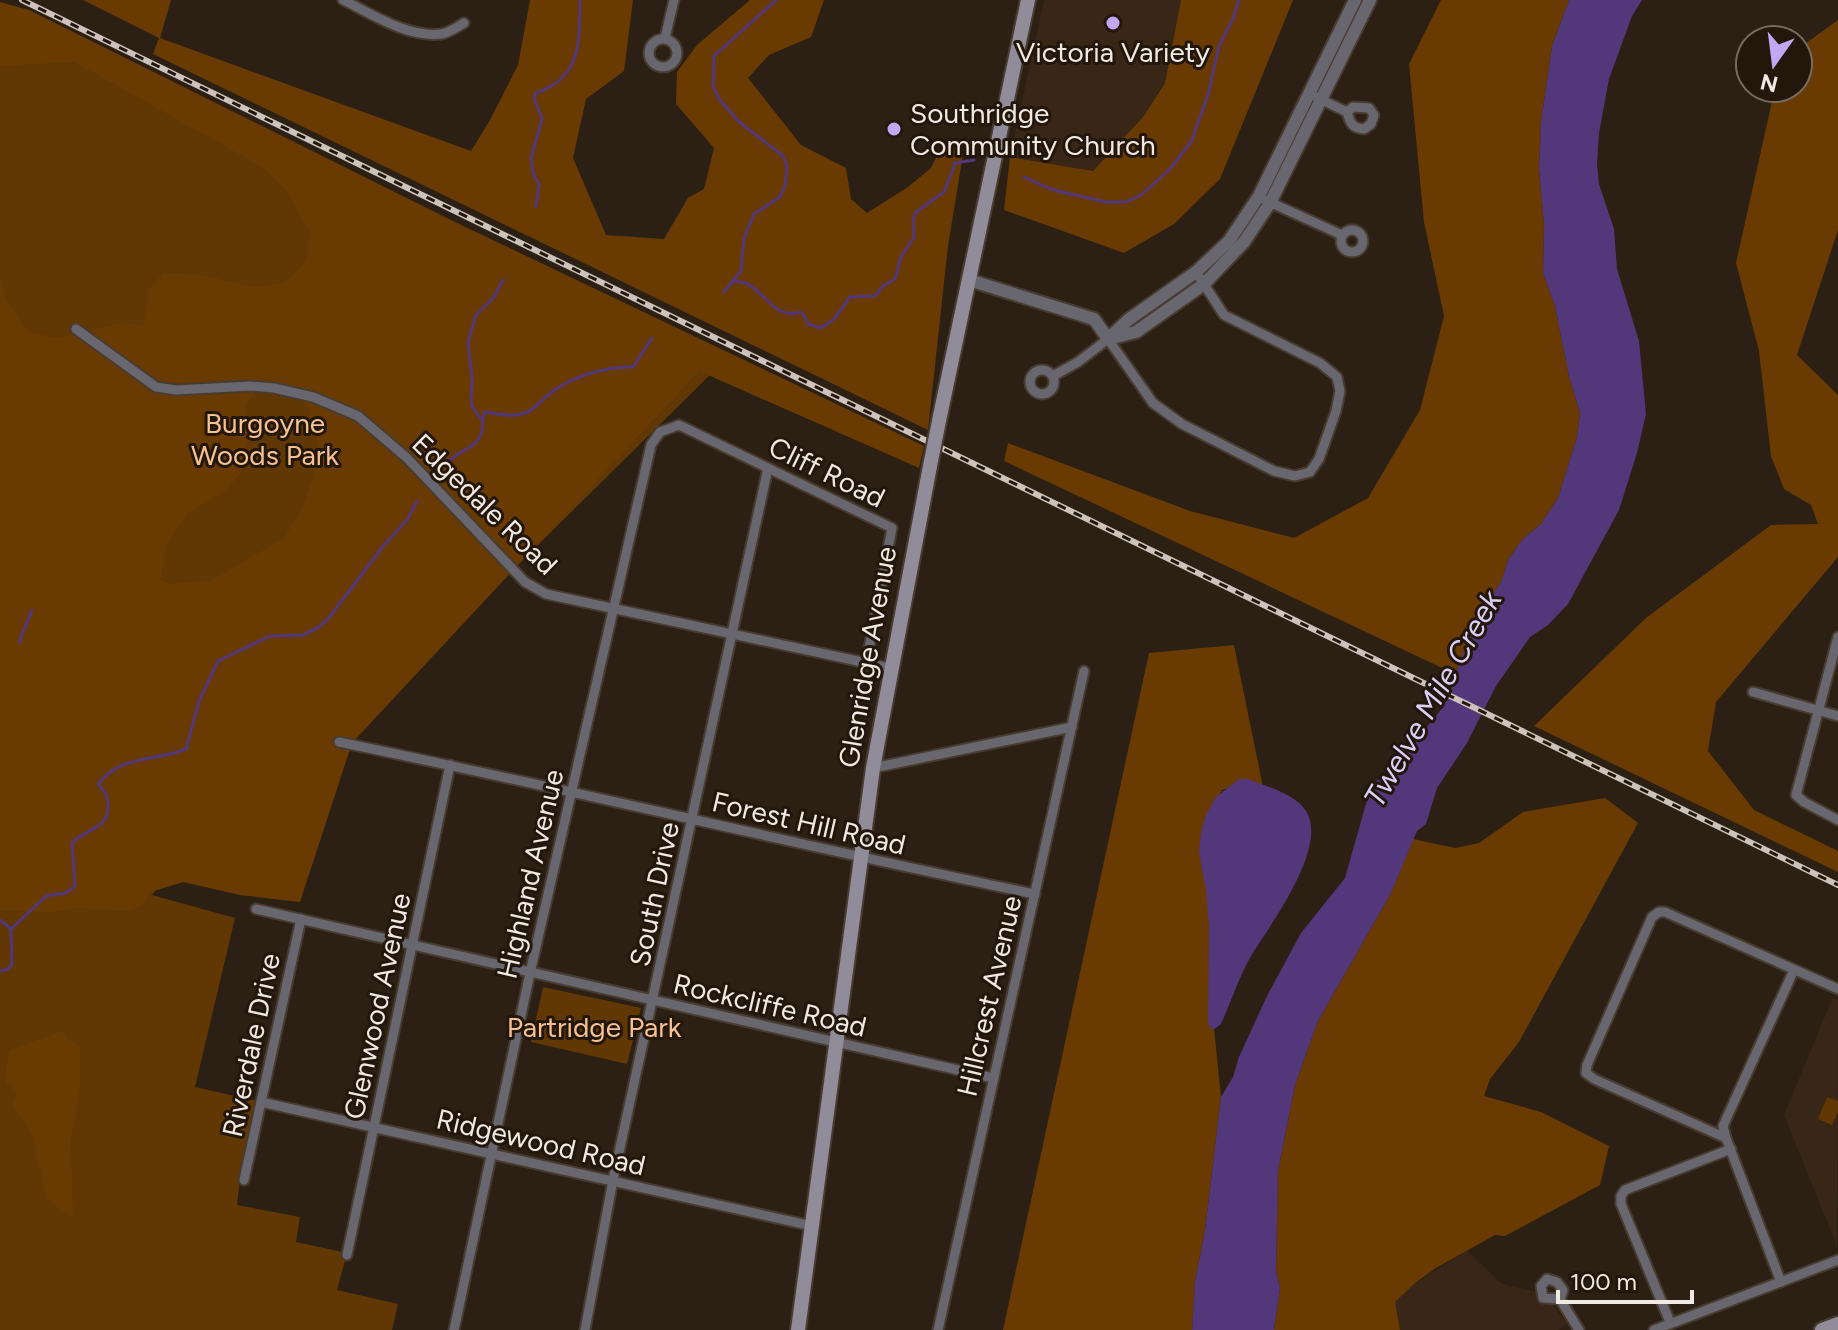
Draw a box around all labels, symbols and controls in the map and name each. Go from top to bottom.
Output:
marker: Victoria Variety [1104,14,1122,32]
north arrow [1734,24,1814,104]
place label: Victoria Variety [1016,35,1210,69]
text: N [1758,68,1781,98]
place label: Southridge Community Church [910,96,1156,162]
marker: Southridge Community Church [885,120,903,138]
park label: Burgoyne Woods Park [191,406,339,472]
street label: Edgedale Road [405,426,565,582]
street label: Cliff Road [763,429,891,515]
street label: Glenridge Avenue [831,544,903,770]
water label: Twelve Mile Creek [1356,583,1510,814]
street label: Highland Avenue [489,766,571,982]
street label: Forest Hill Road [709,784,909,862]
street label: South Drive [622,819,686,969]
street label: Glenwood Avenue [336,890,418,1122]
street label: Hillcrest Avenue [949,892,1029,1100]
street label: Riverdale Drive [215,950,287,1140]
street label: Rockcliffe Road [670,966,870,1044]
park label: Partridge Park [507,1010,682,1044]
street label: Ridgewood Road [433,1101,649,1183]
scale bar [1558,1254,1692,1304]
text: 100 m [1570,1267,1637,1296]

